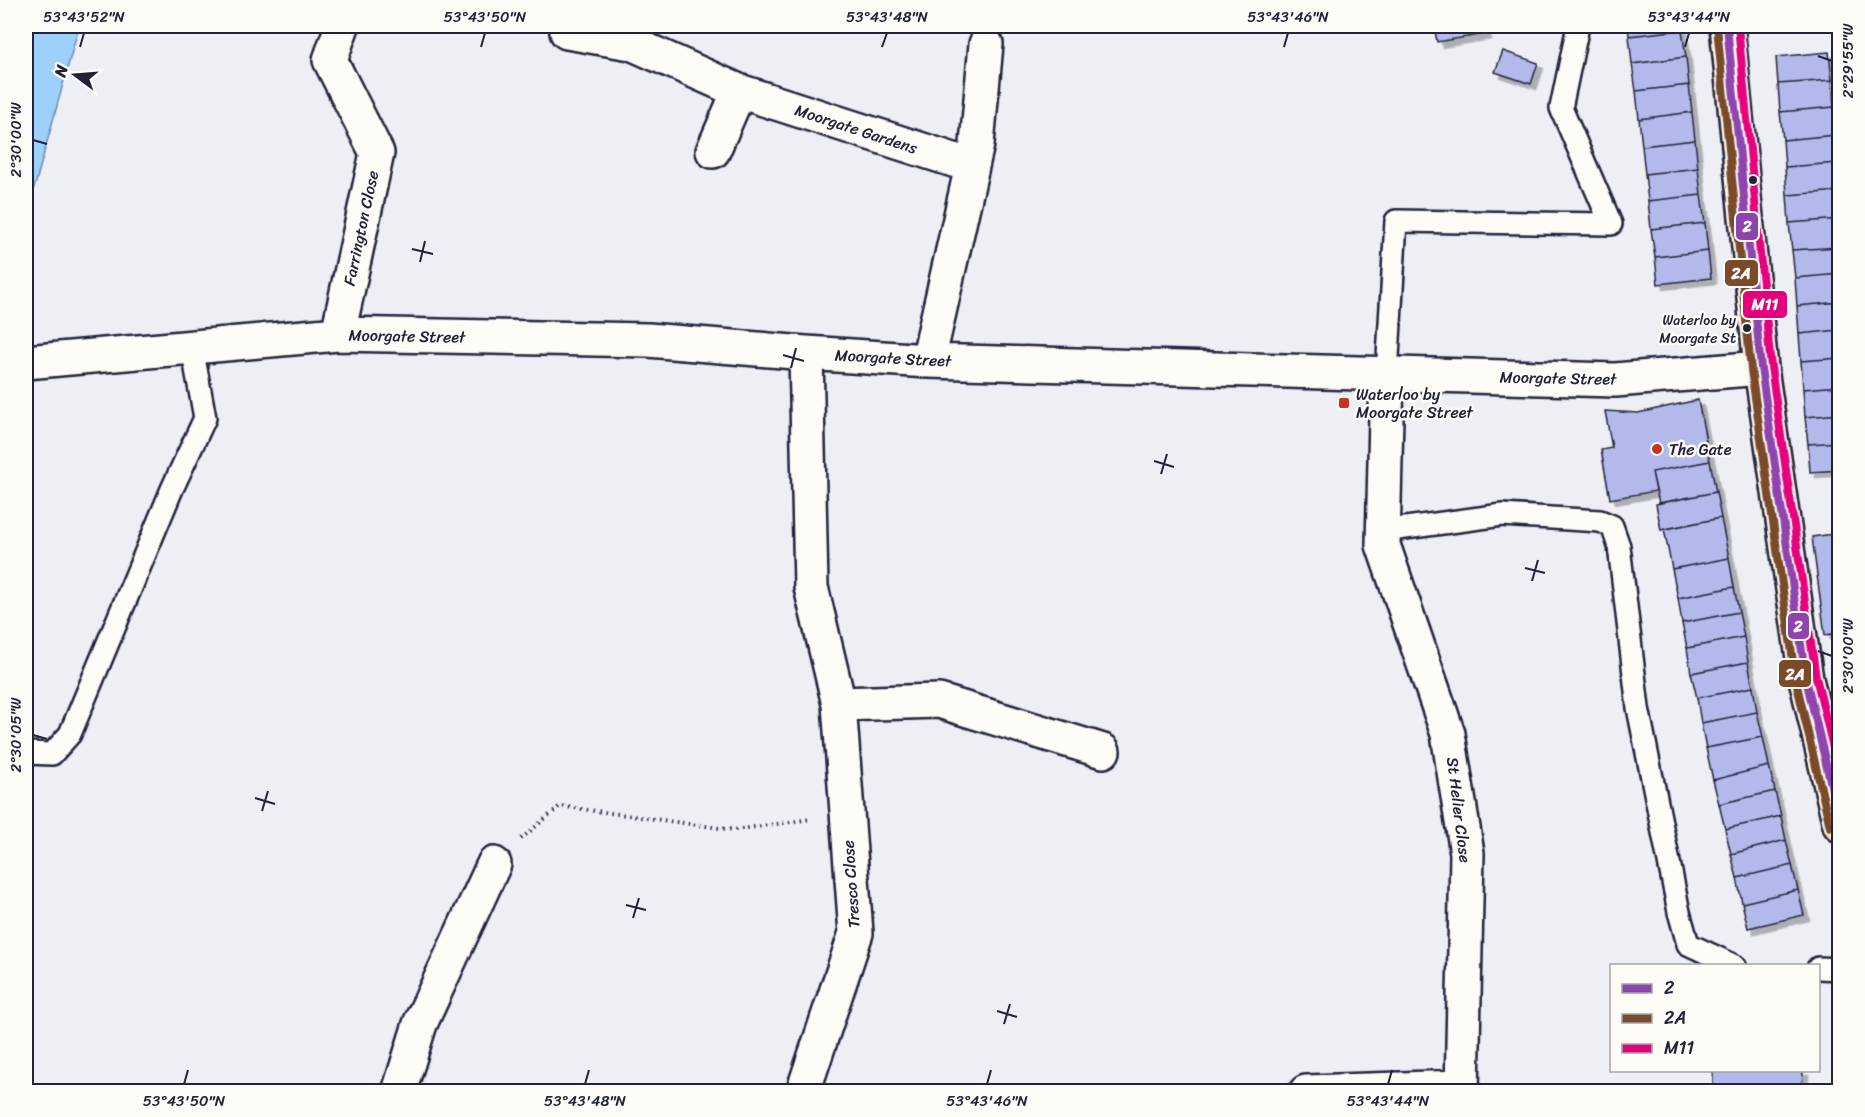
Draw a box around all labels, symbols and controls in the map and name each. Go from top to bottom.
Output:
text: 53°43'52"N [43,4,125,30]
text: 53°43'50"N [444,4,527,30]
text: 53°43'48"N [846,4,929,30]
text: 53°43'46"N [1247,4,1329,30]
text: 53°43'44"N [1648,4,1731,30]
text: 2°29'55"W [1835,23,1861,98]
north arrow [45,45,105,105]
text: N [45,61,77,81]
street label: Moorgate Gardens [791,95,922,163]
text: 2°30'00"W [3,102,29,178]
street label: Farrington Close [335,168,387,288]
unlabelled marker [1747,174,1759,186]
line badge: 2 [1735,212,1759,241]
text: 2 [1741,212,1752,241]
line badge: 2A [1724,259,1759,287]
text: 2A [1730,259,1751,288]
line badge: M11 [1742,290,1788,319]
text: M11 [1751,290,1779,319]
place label: Waterloo by Moorgate St [1659,308,1737,351]
street label: Moorgate Street [348,320,466,352]
marker: Waterloo by Moorgate St [1741,322,1753,334]
street label: Moorgate Street [834,340,953,376]
street label: Moorgate Street [1499,362,1617,394]
place label: Waterloo by Moorgate Street [1356,380,1473,427]
marker: Waterloo by Moorgate Street [1337,396,1351,410]
place label: The Gate [1669,435,1732,464]
marker: The Gate [1650,442,1664,456]
line badge: 2 [1787,612,1810,640]
text: 2 [1792,612,1803,641]
text: 2°30'00"W [1835,618,1861,694]
line badge: 2A [1778,659,1812,688]
text: 2A [1784,660,1805,689]
text: 2°30'05"W [3,697,29,772]
street label: St Helier Close [1438,755,1480,865]
street label: Tresco Close [833,839,869,929]
legend [1610,964,1820,1072]
text: 2 [1664,972,1674,1004]
text: 2A [1664,1002,1686,1034]
text: M11 [1664,1032,1694,1064]
text: 53°43'50"N [143,1088,226,1114]
text: 53°43'48"N [544,1088,627,1114]
text: 53°43'46"N [946,1088,1028,1114]
text: 53°43'44"N [1347,1088,1430,1114]

